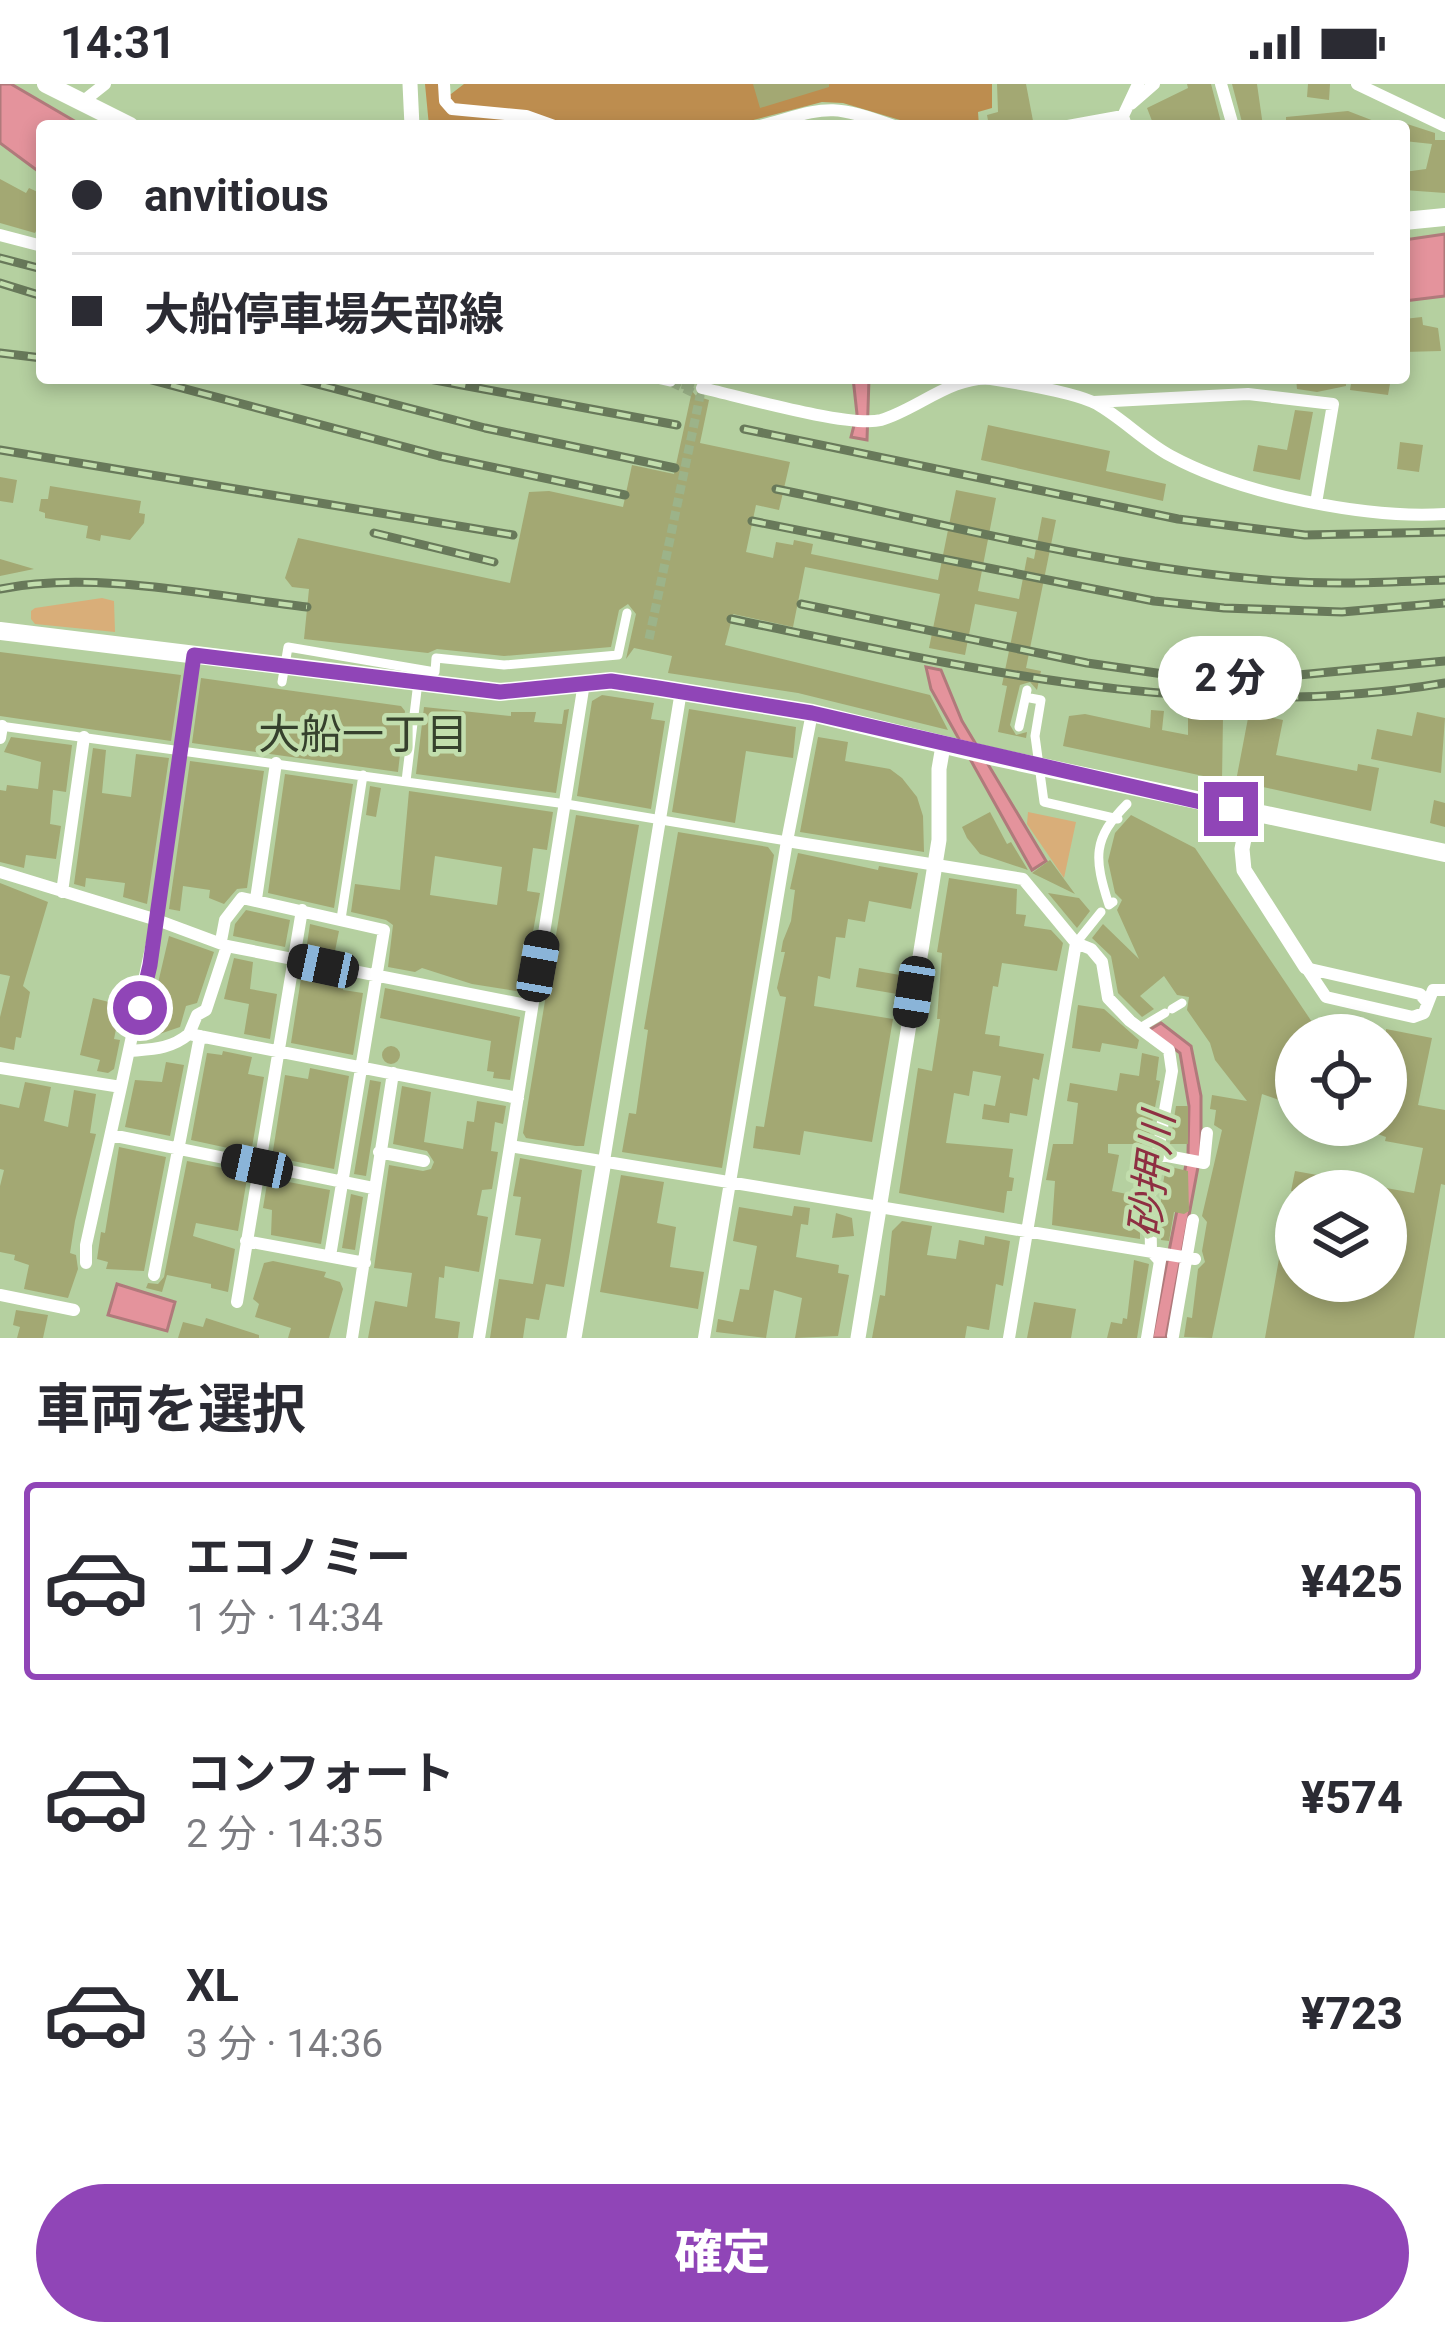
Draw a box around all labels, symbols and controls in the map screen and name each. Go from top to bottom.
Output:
text: 14:31 [60,16,176,69]
text: anvitious [144,169,329,222]
text: 大船停車場矢部線 [144,288,504,341]
callout: 2 分 [1159,635,1303,719]
text: 2 分 [1194,655,1266,701]
district label: 大船一丁目 [258,710,468,759]
route end [1204,782,1258,836]
car [514,927,562,1005]
car [284,941,362,991]
car [891,954,937,1030]
route start [113,981,167,1035]
map controls [1275,1014,1407,1302]
button: locate [1275,1014,1407,1146]
water label: 砂押川 [1120,1106,1184,1241]
car [218,1141,296,1191]
button: layers [1275,1170,1407,1302]
text: 車両を選択 [36,1378,306,1441]
icon: car [42,1527,150,1635]
text: エコノミー [186,1531,411,1584]
text: ¥425 [1301,1555,1403,1608]
text: 1 分 · 14:34 [186,1595,383,1641]
icon: car [42,1743,150,1851]
text: コンフォート [186,1747,455,1800]
text: ¥574 [1301,1771,1403,1824]
text: 2 分 · 14:35 [186,1811,383,1857]
icon: car [42,1959,150,2067]
text: XL [186,1959,239,2012]
text: ¥723 [1301,1987,1403,2040]
text: 3 分 · 14:36 [186,2021,383,2067]
button: 確定 [36,2184,1409,2322]

